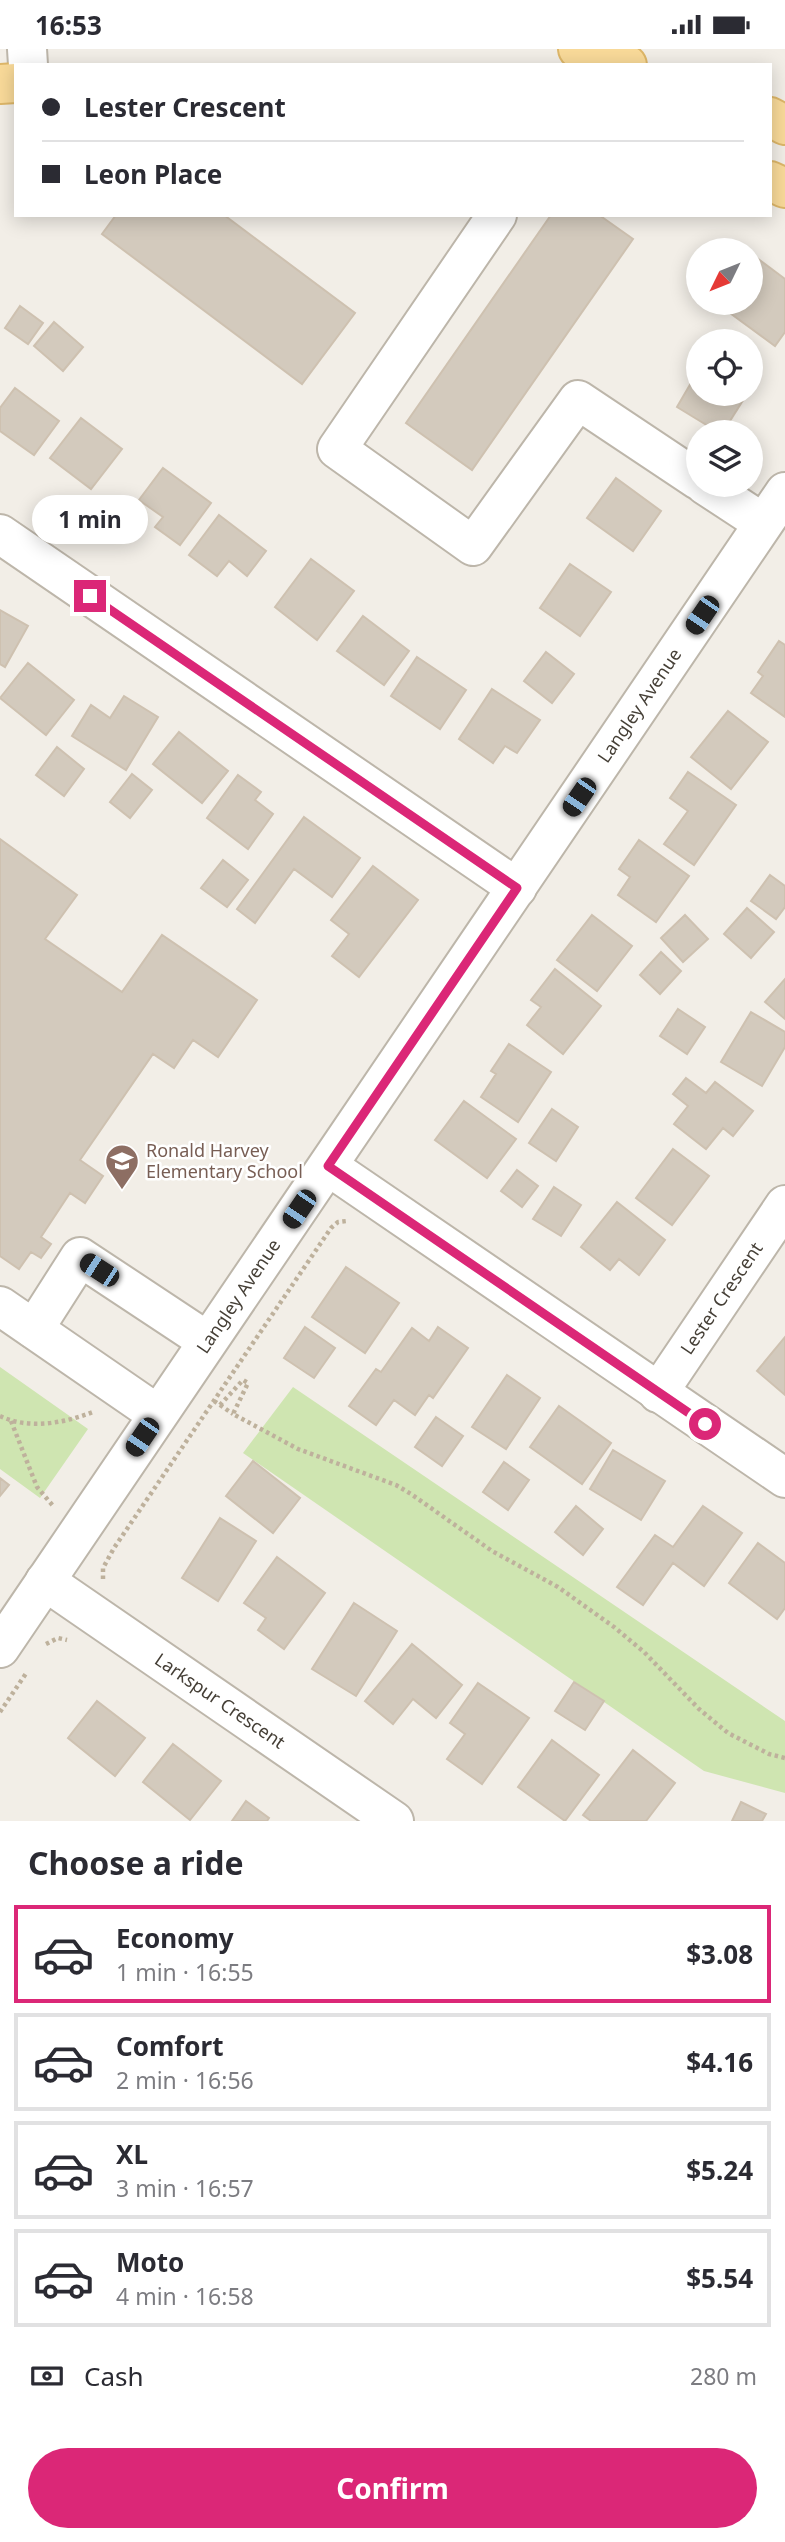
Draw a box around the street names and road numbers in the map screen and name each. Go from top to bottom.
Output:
street label: Langley Avenue [592,643,686,767]
street label: Langley Avenue [191,1234,285,1358]
street label: Lester Crescent [674,1237,768,1359]
street label: Larkspur Crescent [150,1647,291,1754]

